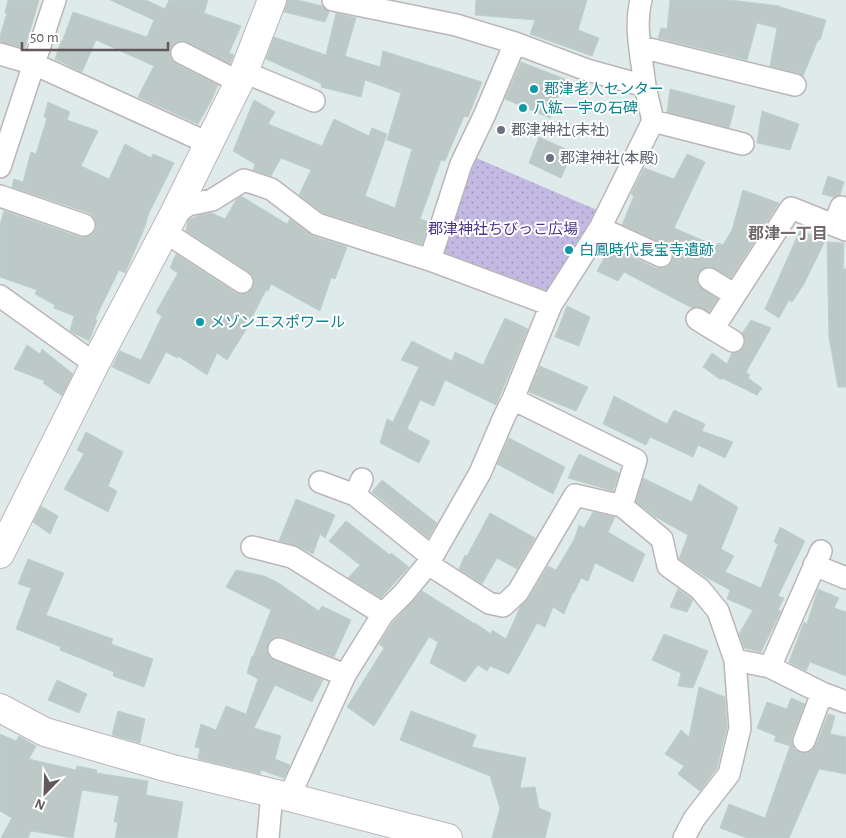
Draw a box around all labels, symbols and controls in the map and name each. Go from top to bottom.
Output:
scale bar [22,20,169,52]
text: 50 m [30,30,59,45]
place label: 郡津老人センター [544,81,664,97]
marker: 郡津老人センター [528,83,540,95]
place label: 八紘一宇の石碑 [533,99,638,116]
marker: 八紘一宇の石碑 [517,102,529,114]
place label: 郡津神社(末社) [511,122,610,138]
marker: 郡津神社(末社) [495,124,507,136]
place label: 郡津神社(本殿) [560,150,659,166]
marker: 郡津神社(本殿) [544,152,556,164]
park label: 郡津神社ちびっこ広場 [428,221,578,237]
district label: 郡津一丁目 [748,225,828,242]
place label: 白鳳時代長宝寺遺跡 [579,241,714,258]
marker: 白鳳時代長宝寺遺跡 [563,244,575,256]
place label: メゾンエスポワール [210,314,345,330]
marker: メゾンエスポワール [194,316,206,328]
north arrow [20,768,70,818]
text: N [33,796,48,812]

